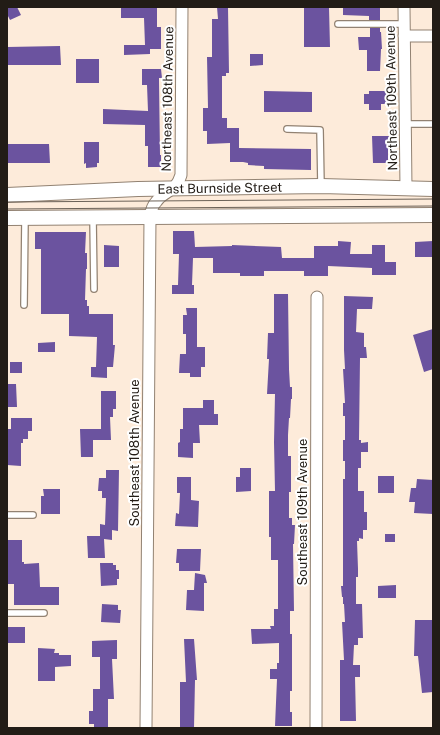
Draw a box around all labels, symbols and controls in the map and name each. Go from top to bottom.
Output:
street label: Northeast 109th Avenue [383,25,400,171]
street label: Northeast 108th Avenue [159,26,176,172]
street label: East Burnside Street [157,180,282,197]
street label: Southeast 108th Avenue [127,379,142,527]
street label: Southeast 109th Avenue [295,439,310,585]

